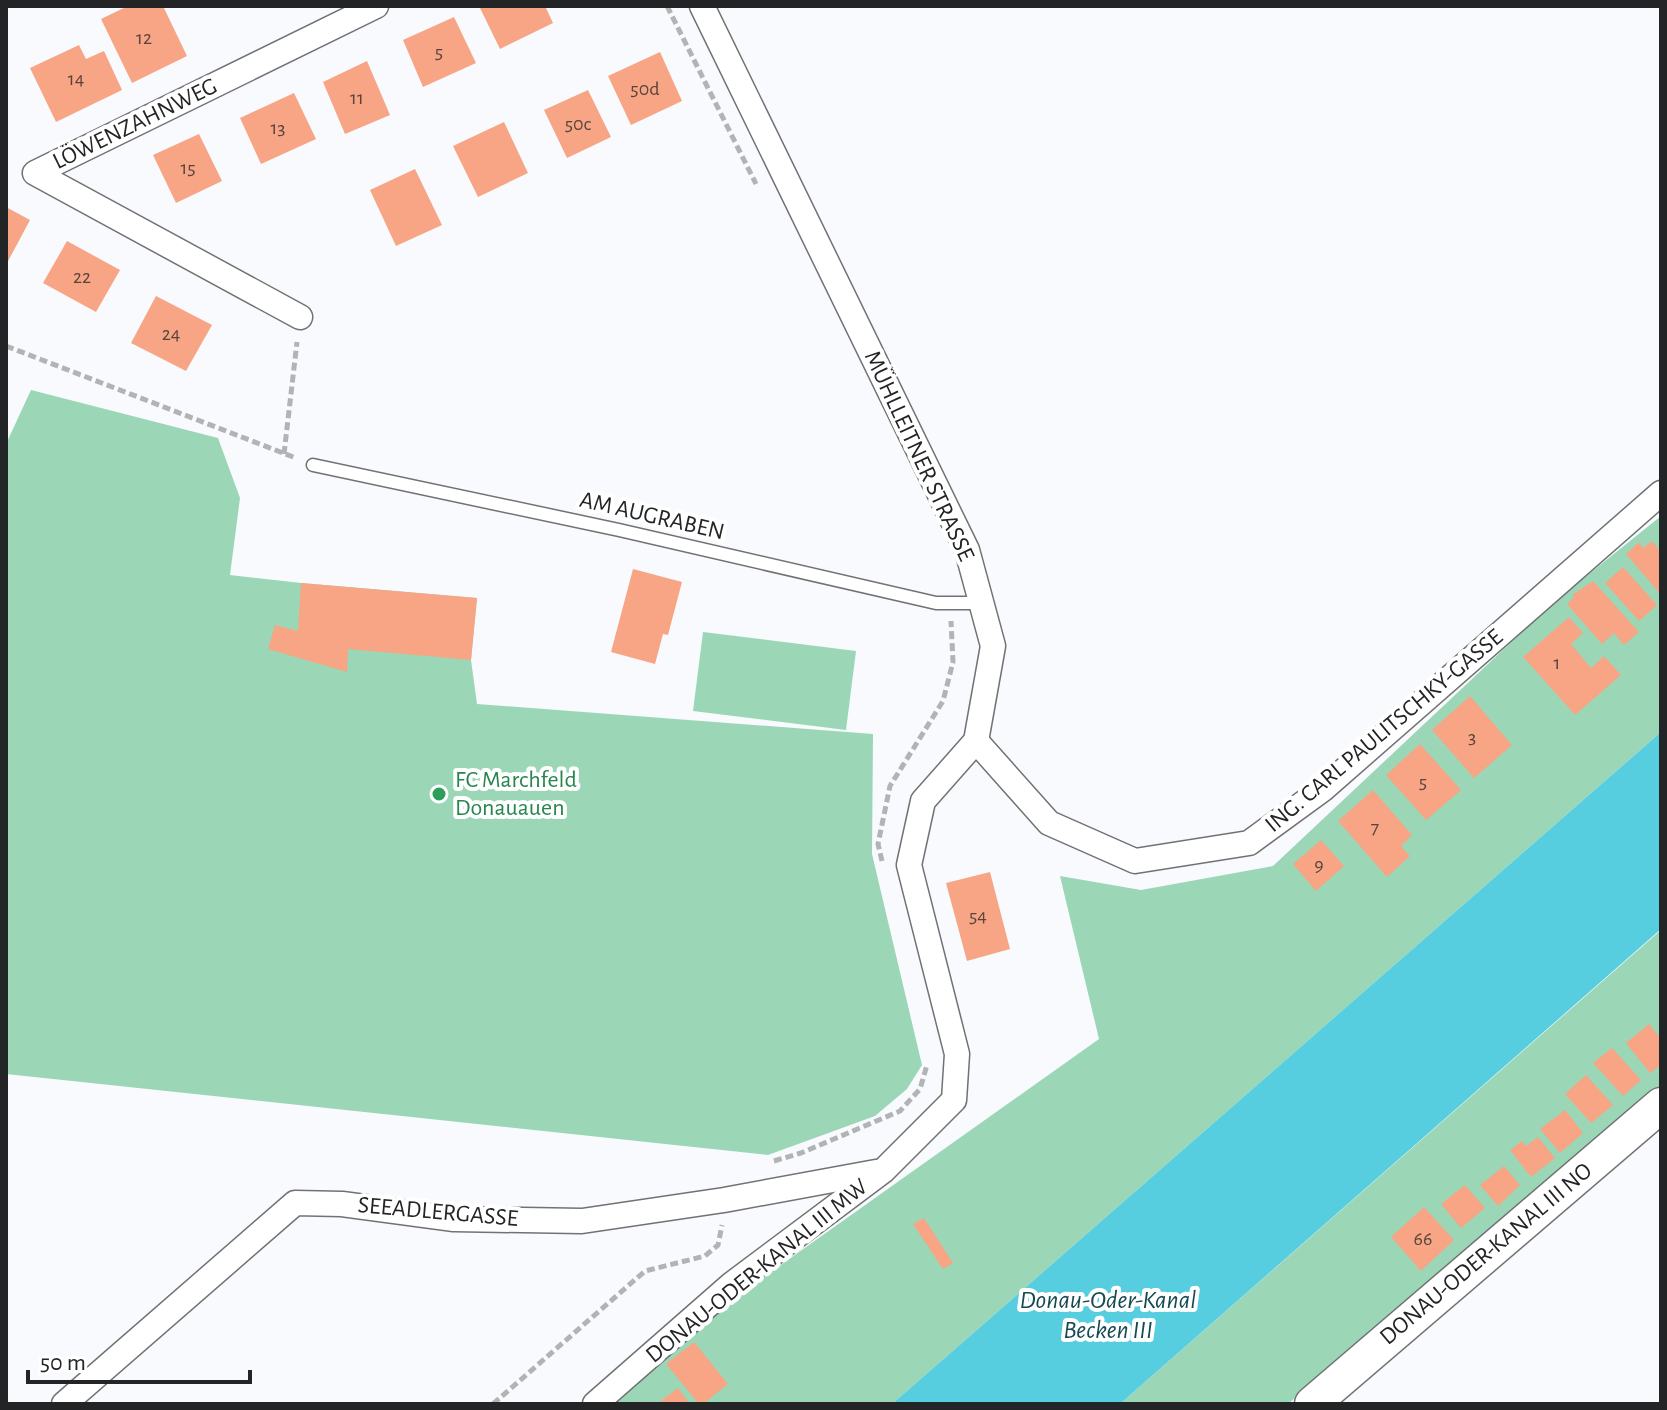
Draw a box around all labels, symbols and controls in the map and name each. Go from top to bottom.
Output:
house number: 12 [136,28,152,48]
house number: 5 [435,42,443,62]
house number: 14 [68,69,84,89]
street label: LÖWENZAHNWEG [49,73,221,174]
house number: 50d [630,79,660,99]
house number: 11 [350,88,364,108]
house number: 50c [565,114,592,134]
house number: 13 [270,118,286,138]
house number: 15 [180,158,196,178]
house number: 22 [73,267,91,287]
house number: 24 [162,324,180,344]
street label: MÜHLLEITNER STRASSE [860,347,979,565]
street label: AM AUGRABEN [577,488,727,544]
street label: ING. CARL PAULITSCHKY-GASSE [1261,625,1508,837]
house number: 1 [1554,653,1560,673]
house number: 3 [1468,727,1476,747]
place label: FC Marchfeld Donauauen [455,768,577,820]
house number: 5 [1419,772,1427,792]
marker: FC Marchfeld Donauauen [430,785,448,803]
house number: 7 [1371,818,1379,838]
house number: 9 [1314,855,1324,875]
house number: 54 [969,906,987,926]
street label: DONAU-ODER-KANAL III NO [1375,1158,1597,1350]
street label: DONAU-ODER-KANAL III MW [642,1174,873,1368]
street label: SEEADLERGASSE [357,1193,520,1231]
house number: 66 [1414,1229,1432,1249]
water label: Donau-Oder-Kanal Becken III [1019,1287,1197,1343]
scale bar [28,1334,250,1384]
text: 50 m [40,1351,86,1375]

